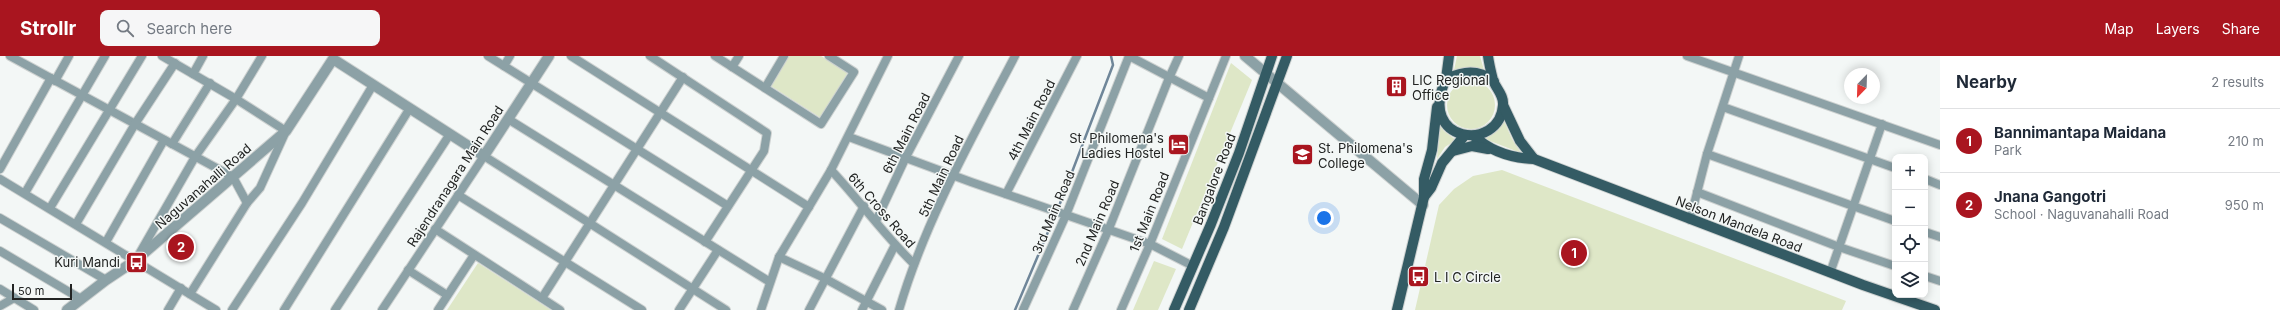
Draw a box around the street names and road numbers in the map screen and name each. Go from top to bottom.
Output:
street label: 4th Main Road [1004,77,1058,163]
street label: 6th Main Road [879,90,933,176]
street label: Rajendranagara Main Road [403,102,507,250]
street label: Bangalore Road [1189,131,1239,227]
street label: 5th Main Road [915,133,967,219]
street label: Naguvanahalli Road [152,140,254,232]
street label: 3rd Main Road [1028,168,1078,256]
street label: 6th Cross Road [845,169,919,251]
street label: 1st Main Road [1126,170,1172,254]
street label: 2nd Main Road [1072,177,1122,269]
street label: Nelson Mandela Road [1673,192,1805,256]

